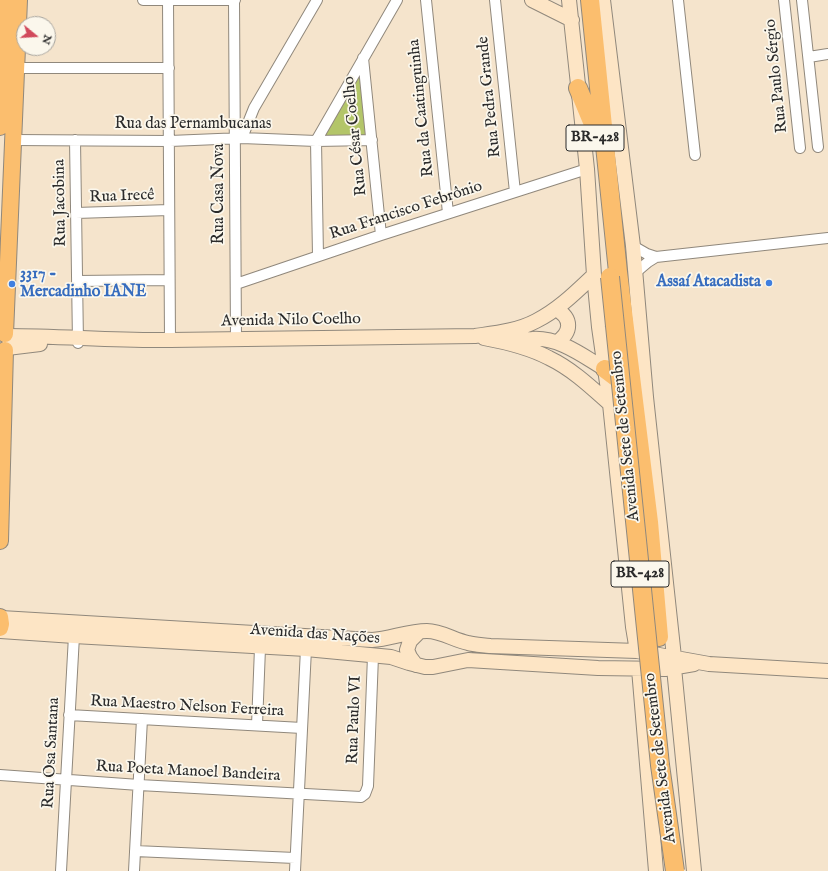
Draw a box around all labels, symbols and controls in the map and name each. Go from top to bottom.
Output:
north arrow [16,16,56,56]
street label: Rua Paulo Sérgio [761,18,793,134]
text: N [38,33,55,46]
street label: Rua Pedra Grande [474,35,506,159]
street label: Rua da Caatinguinha [405,38,439,178]
street label: Rua César Coelho [340,75,372,197]
street label: Rua das Pernambucanas [115,115,271,135]
road number: BR-428 [566,125,624,151]
street label: Rua Casa Nova [210,144,230,244]
street label: Rua Jacobina [51,159,71,247]
street label: Rua Francisco Febrônio [327,177,485,245]
street label: Rua Irecê [89,186,155,208]
place label: 3317 - Mercadinho IANE [20,265,146,303]
place label: Assaí Atacadista [656,273,761,293]
marker: Assaí Atacadista [764,278,774,288]
marker: 3317 - Mercadinho IANE [7,279,17,289]
street label: Avenida Nilo Coelho [221,310,361,332]
street label: Avenida Sete de Setembro [607,350,645,522]
road number: BR-428 [611,561,669,587]
street label: Avenida das Nações [250,621,380,649]
street label: Avenida Sete de Setembro [641,672,681,844]
street label: Rua Paulo VI [344,675,366,765]
street label: Rua Maestro Nelson Ferreira [90,692,284,722]
street label: Rua Osa Santana [39,697,65,809]
street label: Rua Poeta Manoel Bandeira [95,758,281,786]

